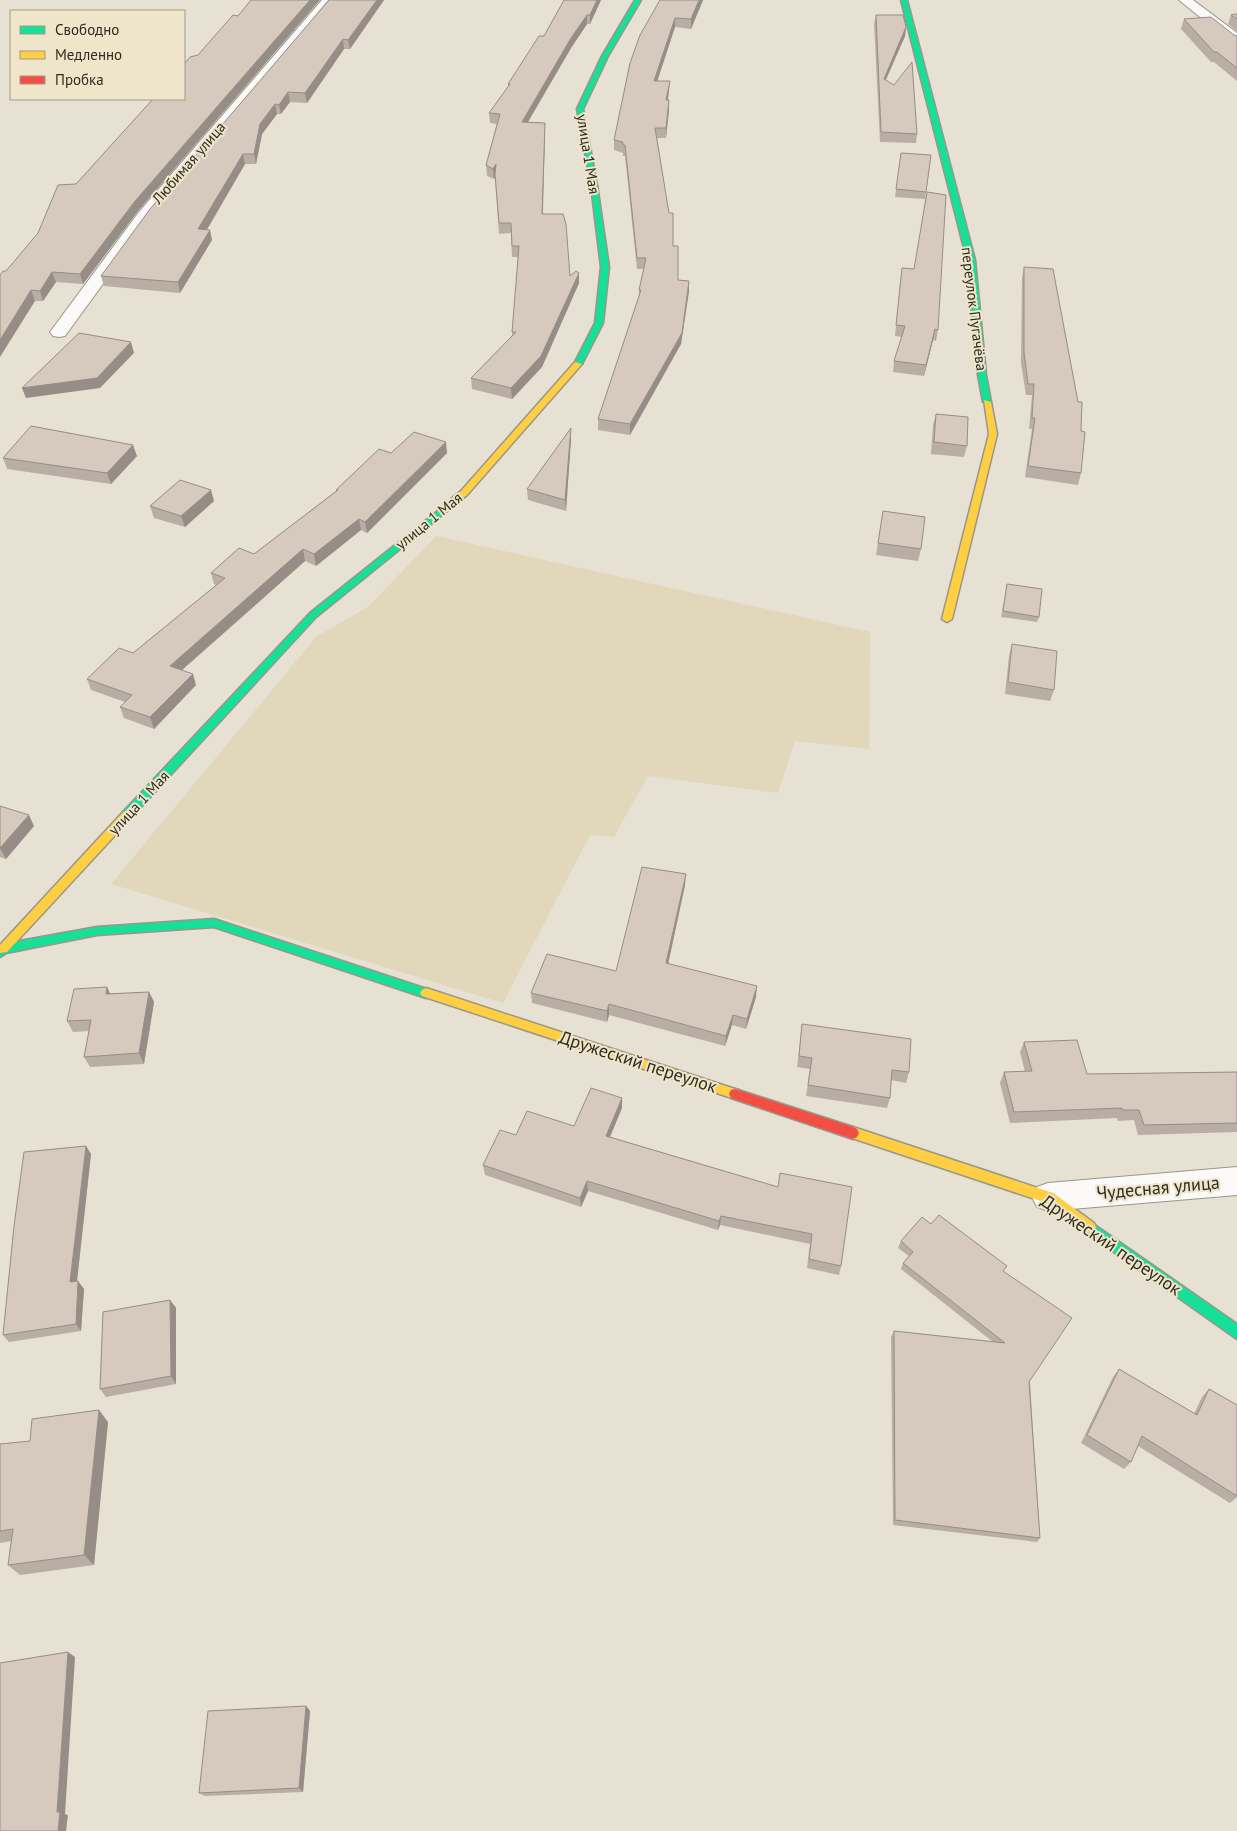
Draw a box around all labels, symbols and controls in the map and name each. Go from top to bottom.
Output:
legend [10,10,185,100]
text: Свободно [55,20,119,39]
text: Медленно [55,45,122,64]
text: Пробка [55,70,104,89]
street label: улица 1 Мая [573,113,604,195]
street label: Любимая улица [147,118,230,208]
street label: переулок Пугачёва [957,246,992,372]
street label: улица 1 Мая [391,488,466,553]
street label: улица 1 Мая [104,767,173,839]
street label: Дружеский переулок [556,1025,720,1098]
street label: Чудесная улица [1095,1171,1221,1204]
street label: Дружеский переулок [1037,1189,1186,1300]

